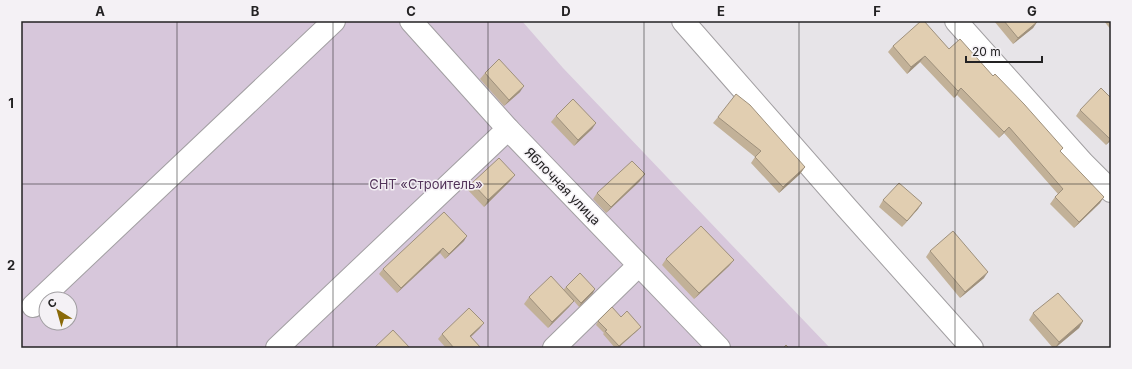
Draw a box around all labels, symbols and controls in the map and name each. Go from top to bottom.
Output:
text: A [95,3,105,19]
text: B [251,3,260,19]
text: C [406,3,416,19]
text: D [561,3,571,19]
text: E [717,3,725,19]
text: F [873,3,881,19]
text: G [1027,3,1037,19]
scale bar [966,38,1042,64]
text: 20 m [972,44,1001,59]
text: 1 [8,95,14,111]
street label: Яблочная улица [522,144,604,228]
park label: СНТ «Строитель» [369,176,483,192]
text: 2 [7,257,15,273]
north arrow [38,291,78,331]
text: С [45,295,59,311]

